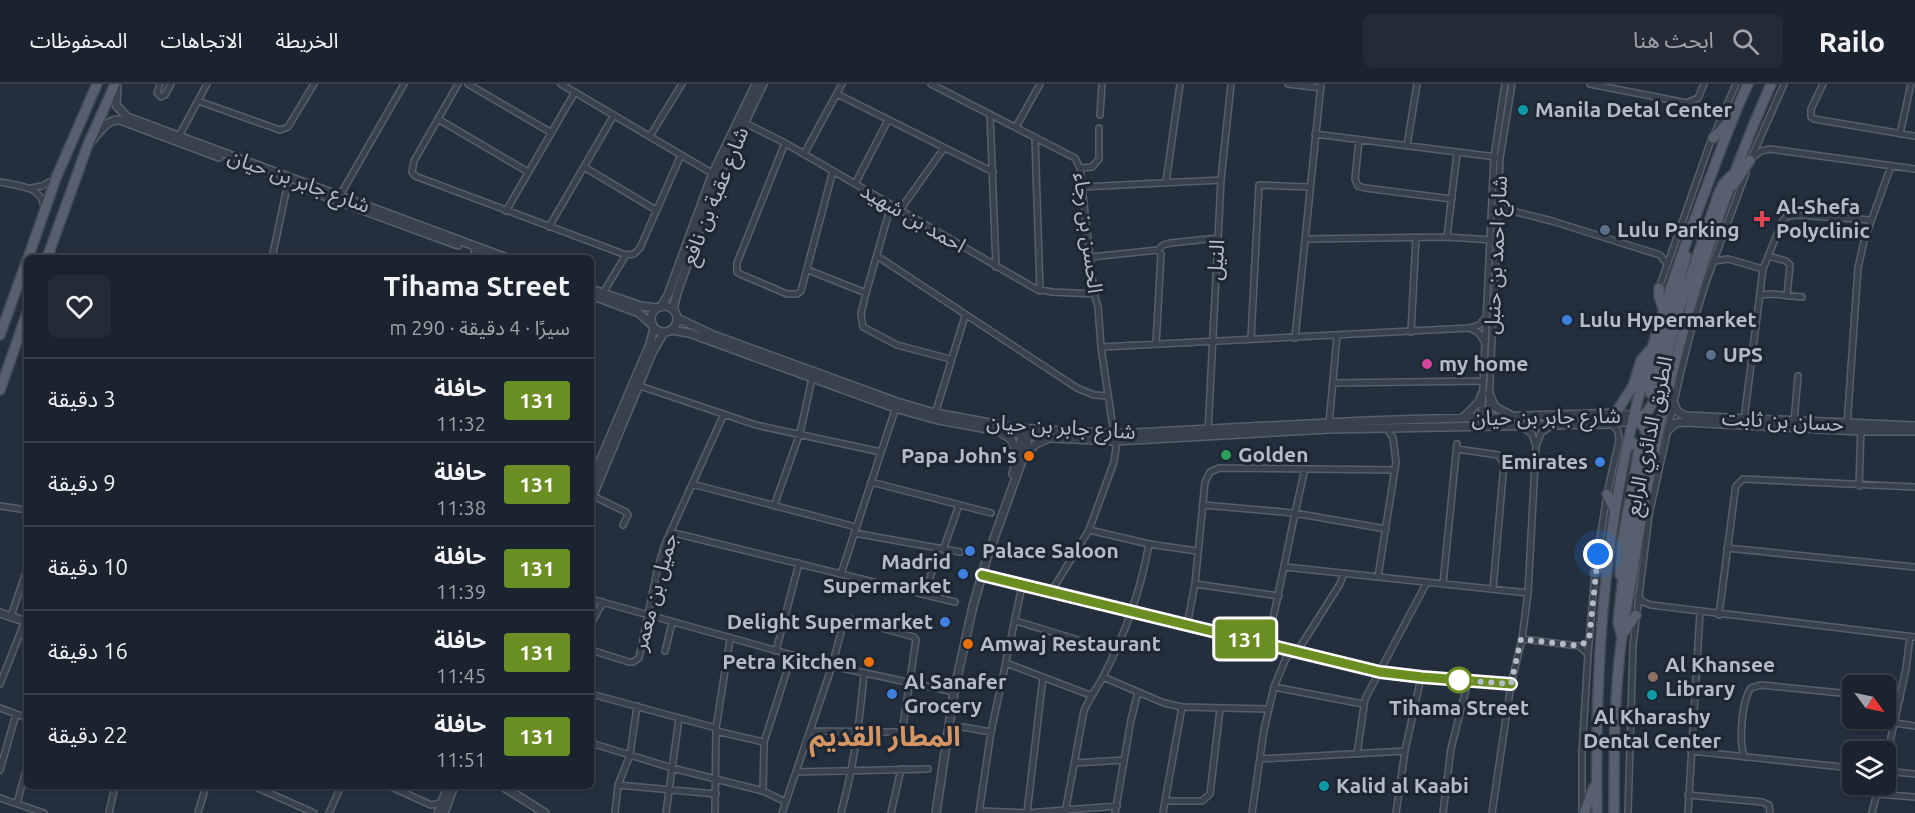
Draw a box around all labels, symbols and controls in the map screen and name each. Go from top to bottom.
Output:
search box [1363,14,1783,68]
icon: search [1729,25,1762,58]
text: Railo [1819,26,1885,57]
text: ابحث هنا [1633,27,1714,52]
text: المحفوظات [30,28,127,52]
text: الاتجاهات [160,28,242,52]
text: الخريطة [275,28,338,52]
place label: Manila Detal Center [1535,97,1733,121]
marker: Manila Detal Center [1516,103,1530,117]
street label: شارع عقبة بن نافع [675,123,756,270]
street label: شارع جابر بن حيان [224,143,374,221]
street label: الحسن بن رجاء [1069,171,1108,295]
street label: شارع احمد بن حنبل [1479,175,1515,335]
street label: احمد بن شهيد [856,177,970,258]
place label: Al-Shefa Polyclinic [1776,194,1870,242]
marker: Al-Shefa Polyclinic [1753,210,1771,228]
place label: Lulu Parking [1617,217,1740,241]
marker: Lulu Parking [1598,223,1612,237]
street label: النيل [1202,239,1229,281]
text: Tihama Street [384,270,570,301]
button: heart [48,275,111,338]
place label: Lulu Hypermarket [1579,307,1757,331]
marker: Lulu Hypermarket [1560,313,1574,327]
text: سيرًا · 4 دقيقة · 290 m [389,316,570,339]
place label: UPS [1723,342,1763,366]
marker: UPS [1704,348,1718,362]
place label: my home [1439,351,1528,375]
street label: الطريق الدائري الرابع [1619,354,1681,519]
marker: my home [1420,357,1434,371]
text: حافلة [434,375,486,400]
text: 3 دقيقة [48,386,116,411]
text: 131 [519,388,555,412]
street label: شارع جابر بن حيان [1471,403,1621,433]
street label: حسان بن ثابت [1721,405,1845,436]
street label: شارع جابر بن حيان [985,409,1136,447]
text: 11:32 [436,412,486,435]
place label: Golden [1238,442,1309,466]
place label: Papa John's [901,443,1017,467]
marker: Golden [1219,448,1233,462]
marker: Papa John's [1022,449,1036,463]
place label: Emirates [1501,449,1588,473]
marker: Emirates [1593,455,1607,469]
text: حافلة [434,459,486,484]
text: 9 دقيقة [48,470,116,495]
text: 131 [519,472,555,496]
text: 11:38 [436,496,486,519]
street label: جميل بن معمر [627,530,682,654]
place label: Palace Saloon [982,538,1119,562]
your location [1583,539,1613,569]
text: حافلة [434,543,486,568]
marker: Palace Saloon [963,544,977,558]
place label: Madrid Supermarket [823,549,951,597]
text: 10 دقيقة [48,554,128,579]
text: 131 [519,556,555,580]
marker: Madrid Supermarket [956,567,970,581]
text: 11:39 [436,580,486,603]
place label: Delight Supermarket [727,609,933,633]
marker: Delight Supermarket [938,615,952,629]
line badge: 131 [1210,620,1280,658]
text: حافلة [434,627,486,652]
text: 131 [1227,627,1263,651]
place label: Amwaj Restaurant [980,631,1161,655]
marker: Amwaj Restaurant [961,637,975,651]
text: 16 دقيقة [48,638,128,663]
text: 131 [519,640,555,664]
place label: Petra Kitchen [722,649,857,673]
place label: Al Khansee Library [1665,652,1775,700]
marker: Petra Kitchen [862,655,876,669]
text: 11:45 [436,664,486,687]
marker: Tihama Street [1446,667,1472,693]
place label: Al Sanafer Grocery [904,669,1007,717]
marker: Al Khansee Library [1646,670,1660,684]
north arrow [1842,675,1896,729]
map controls [1842,675,1896,795]
marker: Al Sanafer Grocery [885,687,899,701]
marker: Al Kharashy Dental Center [1645,688,1659,702]
place label: Tihama Street [1389,695,1529,719]
place label: Al Kharashy Dental Center [1583,704,1721,752]
text: حافلة [434,711,486,736]
district label: المطار القديم [809,721,961,758]
text: 22 دقيقة [48,722,128,747]
text: 131 [519,724,555,748]
button: layers [1842,741,1896,795]
text: 11:51 [436,748,486,771]
place label: Kalid al Kaabi [1336,773,1469,797]
marker: Kalid al Kaabi [1317,779,1331,793]

